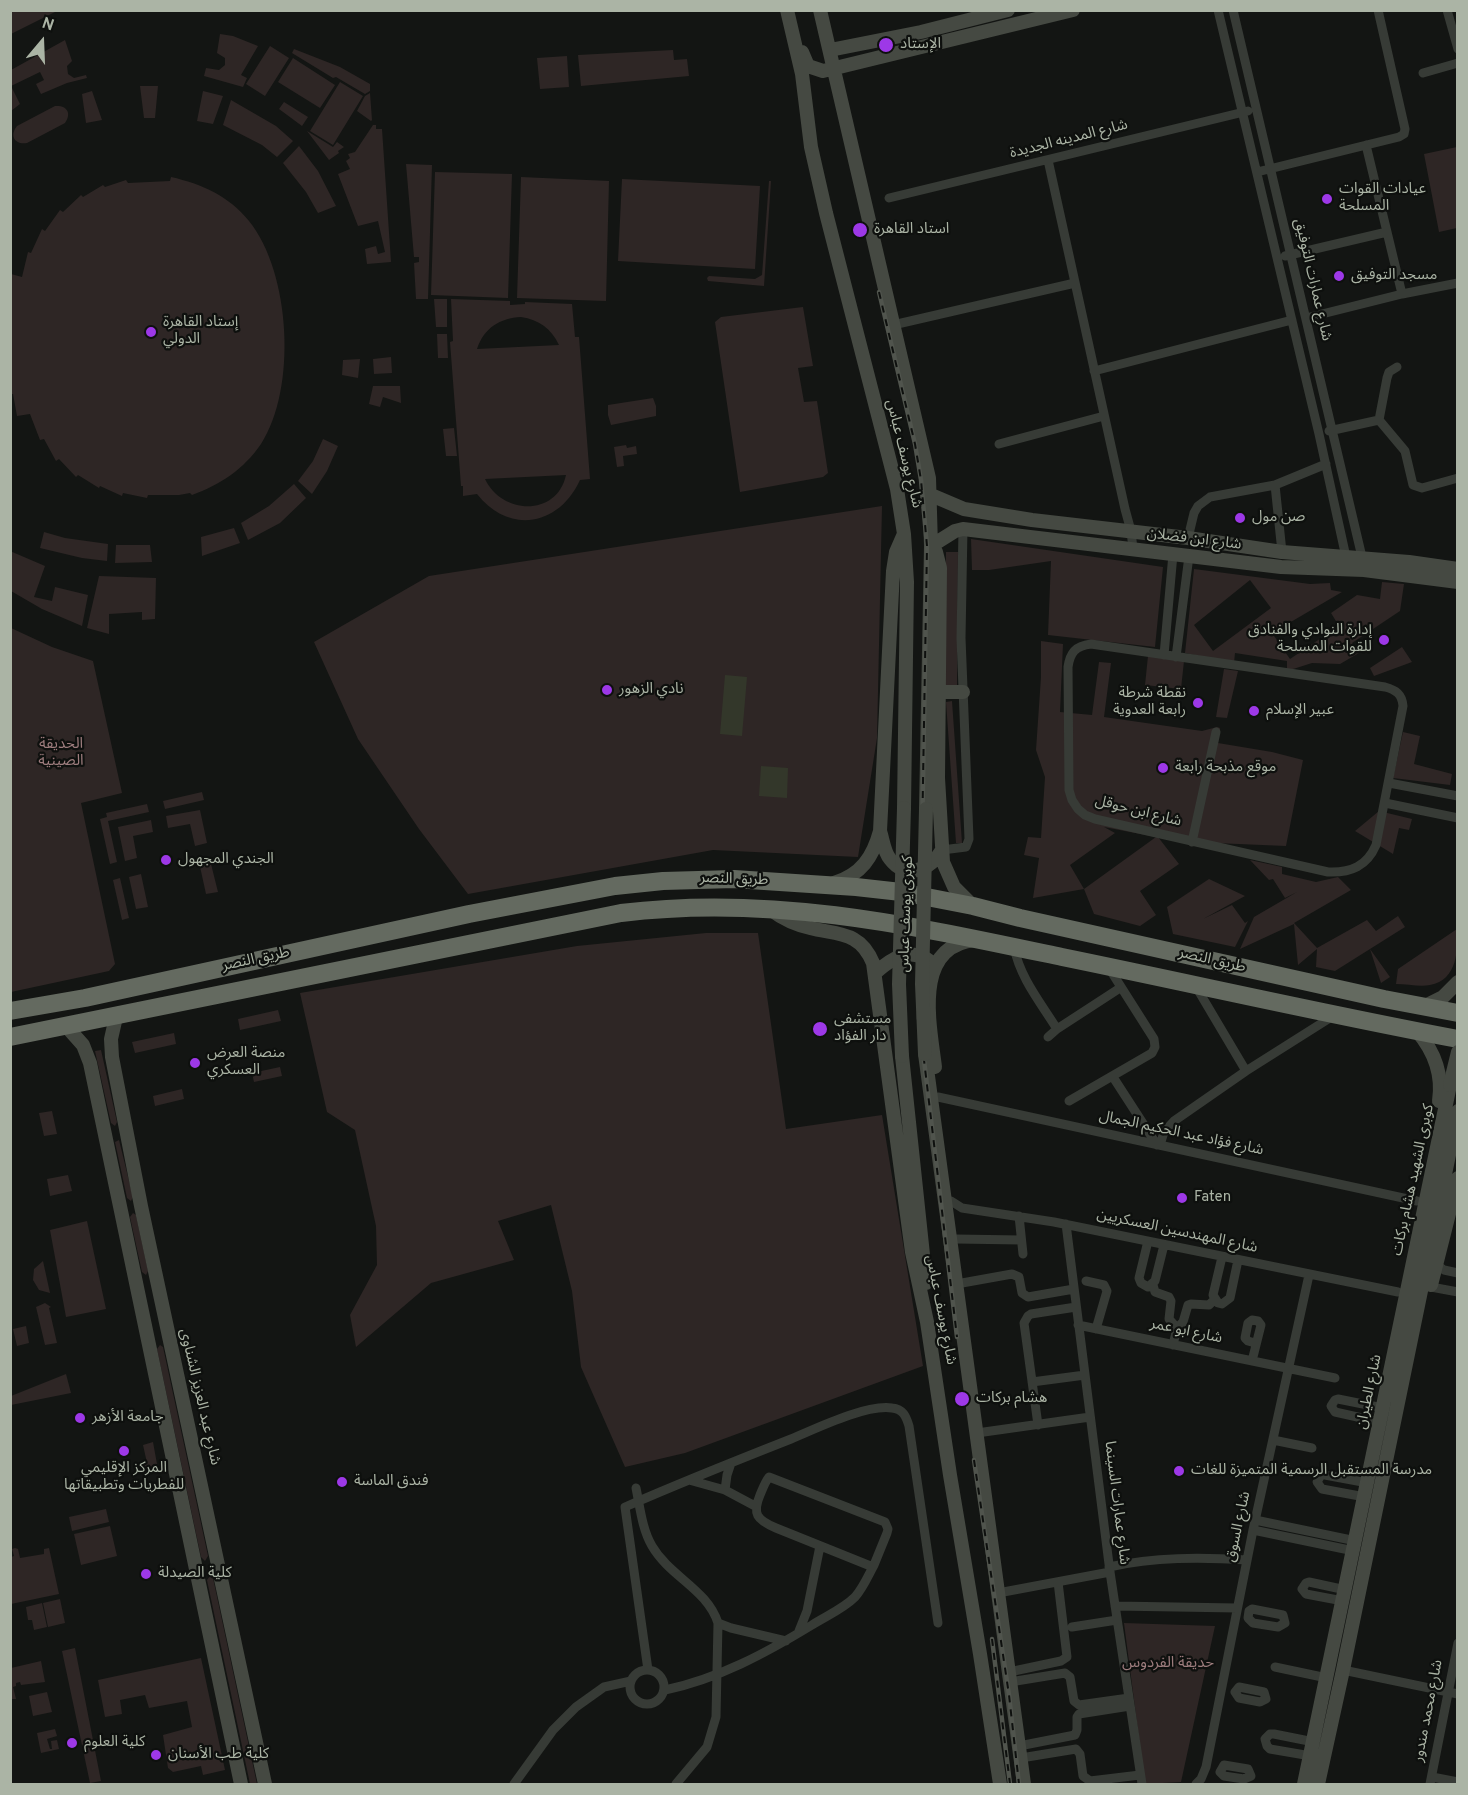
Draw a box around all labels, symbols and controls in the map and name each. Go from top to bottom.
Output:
north arrow [12,12,72,72]
text: N [39,14,57,36]
marker: الإستاد [877,36,895,54]
place label: الإستاد [900,36,941,54]
street label: شارع المدينه الجديدة [1008,117,1130,163]
place label: عيادات القوات المسلحة [1339,181,1426,216]
marker: عيادات القوات المسلحة [1320,192,1334,206]
street label: شارع عمارات التوفيق [1289,217,1335,343]
marker: استاد القاهرة [851,221,869,239]
place label: استاد القاهرة [874,221,949,239]
place label: مسجد التوفيق [1351,267,1437,285]
marker: مسجد التوفيق [1332,269,1346,283]
place label: إستاد القاهرة الدولي [163,314,238,349]
marker: إستاد القاهرة الدولي [144,325,158,339]
street label: شارع يوسف عباس [881,398,925,510]
place label: صن مول [1252,509,1305,527]
marker: صن مول [1233,511,1247,525]
street label: شارع ابن فضلان [1146,525,1242,555]
place label: إدارة النوادي والفنادق للقوات المسلحة [1248,622,1372,657]
marker: إدارة النوادي والفنادق للقوات المسلحة [1377,633,1391,647]
place label: نادي الزهور [619,681,683,699]
marker: نادي الزهور [600,683,614,697]
place label: نقطة شرطة رابعة العدوية [1113,685,1186,720]
marker: نقطة شرطة رابعة العدوية [1191,696,1205,710]
place label: عبير الإسلام [1266,702,1334,720]
marker: عبير الإسلام [1247,704,1261,718]
park label: الحديقة الصينية [38,736,84,771]
place label: موقع مذبحة رابعة [1175,759,1276,777]
marker: موقع مذبحة رابعة [1156,761,1170,775]
street label: شارع ابن حوقل [1093,793,1183,831]
place label: الجندي المجهول [178,851,274,869]
marker: الجندي المجهول [159,853,173,867]
street label: كوبرى يوسف عباس [896,855,918,973]
street label: طريق النصر [699,870,769,890]
street label: طريق النصر [221,944,291,976]
street label: طريق النصر [1177,945,1247,977]
place label: مستشفى دار الفؤاد [834,1011,891,1046]
marker: مستشفى دار الفؤاد [811,1020,829,1038]
place label: منصة العرض العسكري [207,1045,285,1080]
marker: منصة العرض العسكري [188,1056,202,1070]
street label: كوبرى الشهيد هشام بركات [1389,1103,1439,1257]
street label: شارع فؤاد عبد الحكيم الجمال [1097,1108,1265,1160]
place label: Faten [1194,1189,1231,1207]
marker: Faten [1175,1191,1189,1205]
street label: شارع المهندسين العسكريين [1095,1206,1259,1258]
street label: شارع يوسف عباس [921,1254,959,1366]
street label: شارع ابو عمر [1148,1316,1224,1348]
street label: شارع عبد العزيز الشناوى [175,1327,223,1467]
street label: شارع الطيران [1353,1353,1387,1431]
marker: هشام بركات [953,1390,971,1408]
place label: هشام بركات [976,1390,1047,1408]
place label: جامعة الأزهر [92,1409,163,1427]
marker: جامعة الأزهر [73,1411,87,1425]
street label: شارع عمارات السينما [1099,1440,1133,1566]
marker: المركز الإقليمي للفطريات وتطبيقاتها [117,1444,131,1458]
place label: المركز الإقليمي للفطريات وتطبيقاتها [64,1460,184,1495]
place label: مدرسة المستقبل الرسمية المتميزة للغات [1191,1462,1432,1480]
marker: مدرسة المستقبل الرسمية المتميزة للغات [1172,1464,1186,1478]
place label: فندق الماسة [354,1473,429,1491]
marker: فندق الماسة [335,1475,349,1489]
street label: شارع السوق [1223,1490,1255,1564]
place label: كلية الصيدلة [158,1565,232,1583]
marker: كلية الصيدلة [139,1567,153,1581]
park label: حديقة الفردوس [1122,1655,1214,1673]
street label: شارع محمد مندور [1410,1658,1448,1764]
place label: كلية العلوم [84,1734,145,1752]
marker: كلية العلوم [65,1736,79,1750]
place label: كلية طب الأسنان [168,1746,269,1764]
marker: كلية طب الأسنان [149,1748,163,1762]

